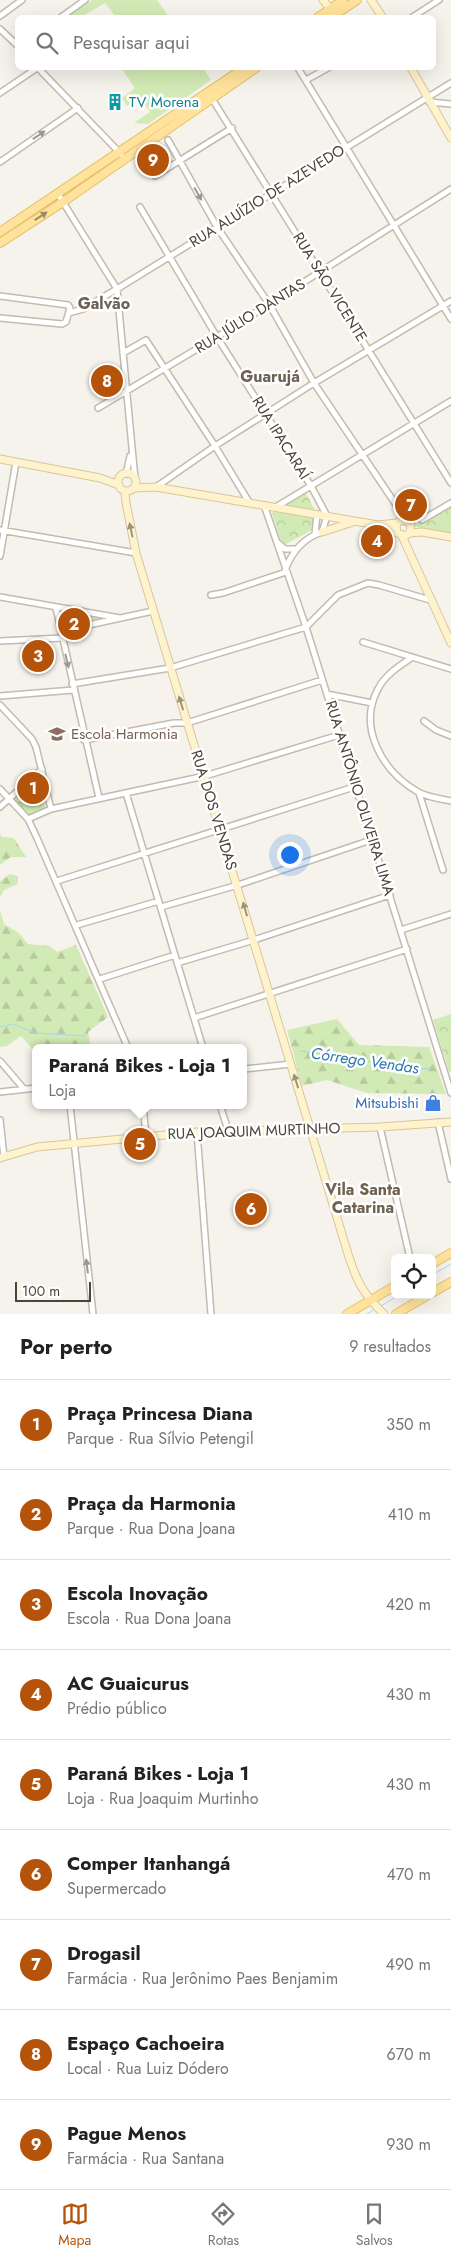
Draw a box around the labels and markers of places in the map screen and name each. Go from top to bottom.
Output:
place label: TV Morena [129,91,199,113]
building icon: TV Morena [105,92,125,112]
pin: 9 [137,141,169,179]
pin: 8 [91,362,123,400]
pin: 7 [395,486,427,524]
pin: 4 [361,522,393,560]
pin: 2 [58,605,90,643]
pin: 3 [22,637,54,675]
place label: Escola Harmonia [71,723,178,745]
school or university icon: Escola Harmonia [47,724,67,744]
pin: 1 [17,769,49,807]
place label: Mitsubishi [355,1092,419,1114]
shop icon: Mitsubishi [423,1093,443,1113]
pin: 5 [124,1125,156,1163]
pin: 6 [235,1190,267,1228]

